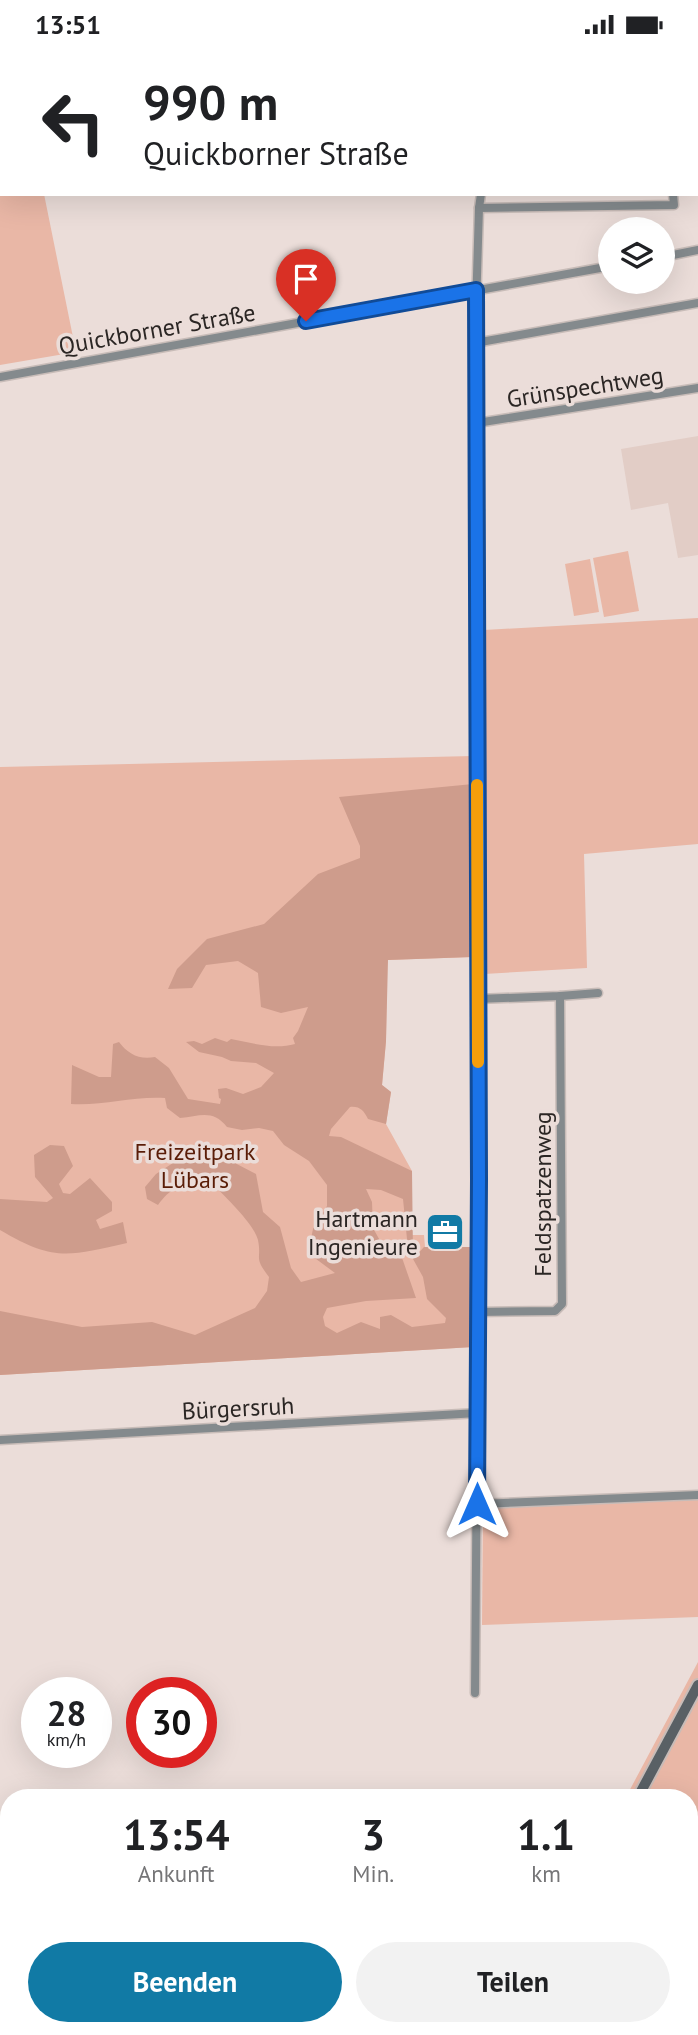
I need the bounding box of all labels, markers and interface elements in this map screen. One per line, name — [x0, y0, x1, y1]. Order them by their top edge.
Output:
text: 13:51 — [35, 8, 101, 41]
text: 990 m — [143, 70, 278, 134]
icon: left — [28, 77, 119, 168]
text: Quickborner Straße — [143, 132, 409, 174]
map controls — [598, 217, 675, 294]
button: layers — [598, 217, 675, 294]
pin — [276, 249, 336, 321]
icon: arrive — [287, 260, 325, 298]
street label: Quickborner Straße — [56, 296, 258, 362]
street label: Grünspechtweg — [504, 359, 666, 415]
street label: Feldspatzenweg — [527, 1111, 558, 1277]
park label: Freizeitpark Lübars — [135, 1136, 256, 1195]
place label: Hartmann Ingenieure — [308, 1203, 418, 1262]
office icon: Hartmann Ingenieure — [424, 1211, 466, 1253]
street label: Bürgersruh — [181, 1390, 295, 1426]
position arrow — [440, 1467, 514, 1541]
speed limit sign: 30 — [126, 1677, 217, 1768]
text: 28 — [47, 1690, 86, 1736]
text: km/h — [47, 1728, 86, 1751]
text: 13:54 — [123, 1807, 229, 1862]
text: 3 — [361, 1807, 385, 1862]
text: 1.1 — [517, 1807, 575, 1862]
text: Ankunft — [138, 1859, 215, 1888]
text: Min. — [352, 1859, 394, 1888]
text: km — [531, 1859, 561, 1888]
button: Beenden — [28, 1942, 342, 2022]
button: Teilen — [356, 1942, 670, 2022]

